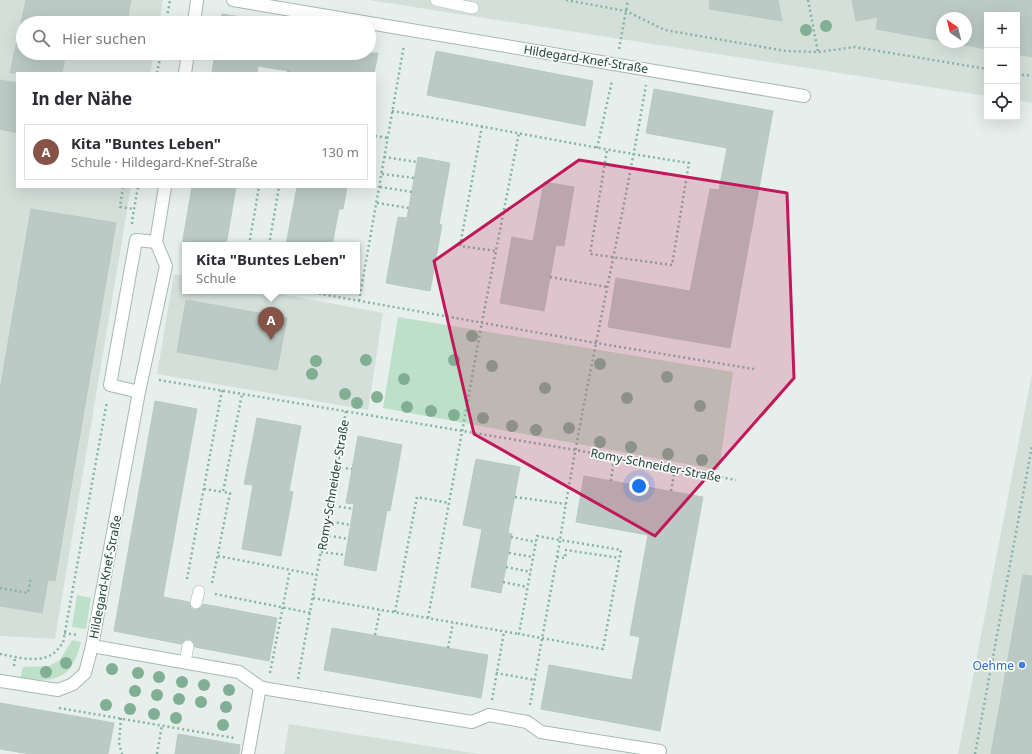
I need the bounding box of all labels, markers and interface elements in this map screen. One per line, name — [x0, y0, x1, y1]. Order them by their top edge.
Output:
north arrow — [936, 12, 972, 48]
map controls — [984, 12, 1020, 120]
button: + — [984, 12, 1020, 48]
search box — [16, 16, 376, 60]
icon: search — [30, 27, 52, 49]
text: Hier suchen — [62, 28, 146, 48]
street label: Hildegard-Knef-Straße — [523, 41, 650, 77]
button: − — [984, 48, 1020, 84]
button: locate — [984, 84, 1020, 120]
text: In der Nähe — [32, 87, 132, 110]
text: Kita "Buntes Leben" — [71, 133, 221, 153]
text: A — [42, 143, 51, 161]
text: 130 m — [321, 143, 359, 161]
text: Schule · Hildegard-Knef-Straße — [71, 153, 257, 171]
popup — [182, 242, 360, 294]
text: Kita "Buntes Leben" — [196, 249, 346, 269]
text: Schule — [196, 269, 236, 287]
pin: A — [258, 307, 284, 340]
street label: Romy-Schneider-Straße — [313, 418, 353, 552]
street label: Romy-Schneider-Straße — [589, 444, 723, 486]
your location — [629, 476, 649, 496]
street label: Hildegard-Knef-Straße — [85, 513, 125, 640]
place label: Oehme — [972, 657, 1014, 674]
marker: Oehme — [1017, 660, 1027, 670]

